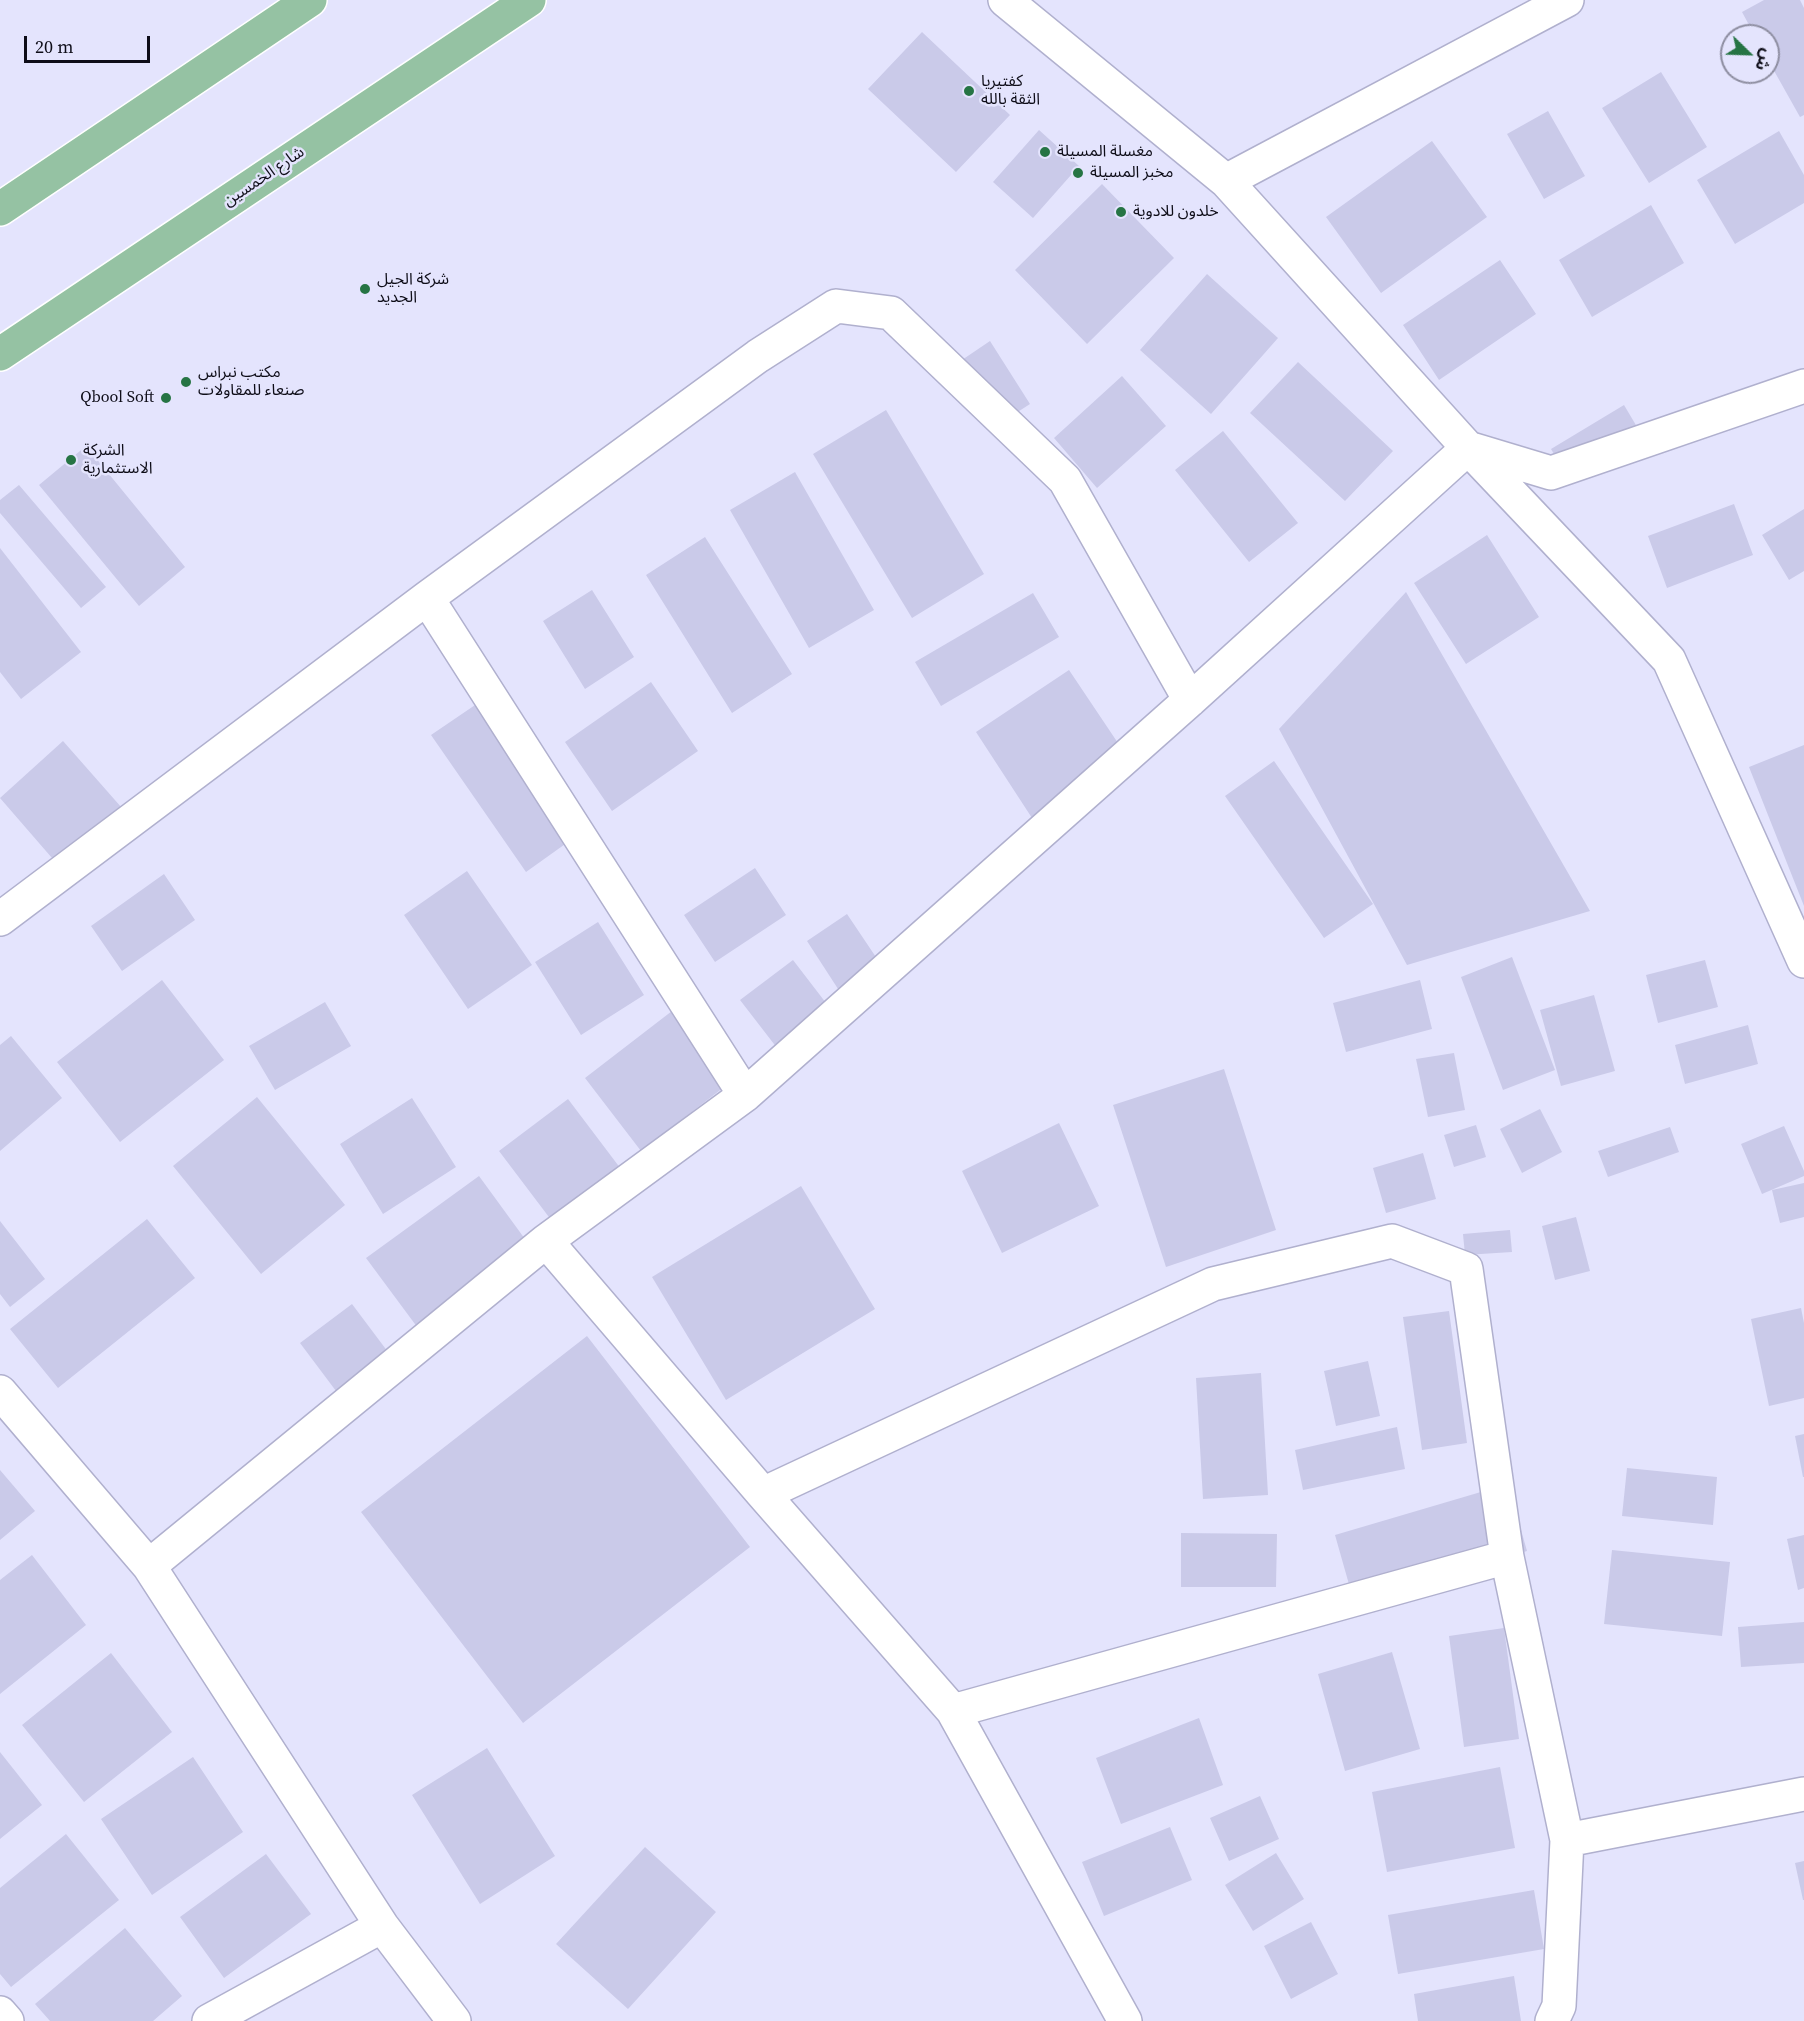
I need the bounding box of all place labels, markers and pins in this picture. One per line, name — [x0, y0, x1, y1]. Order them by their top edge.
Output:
place label: كفتيريا الثقة بالله — [981, 72, 1040, 110]
marker: كفتيريا الثقة بالله — [962, 84, 976, 98]
place label: مغسلة المسيلة — [1057, 142, 1153, 162]
marker: مغسلة المسيلة — [1038, 145, 1052, 159]
place label: مخبز المسيلة — [1090, 163, 1174, 183]
marker: مخبز المسيلة — [1071, 166, 1085, 180]
place label: خلدون للادوية — [1133, 202, 1219, 222]
marker: خلدون للادوية — [1114, 205, 1128, 219]
place label: شركة الجيل الجديد — [377, 270, 449, 308]
marker: شركة الجيل الجديد — [358, 282, 372, 296]
place label: مكتب نبراس صنعاء للمقاولات — [198, 363, 304, 401]
marker: مكتب نبراس صنعاء للمقاولات — [179, 375, 193, 389]
place label: Qbool Soft — [80, 388, 154, 408]
marker: Qbool Soft — [159, 391, 173, 405]
place label: الشركة الاستثمارية — [83, 441, 152, 479]
marker: الشركة الاستثمارية — [64, 453, 78, 467]

